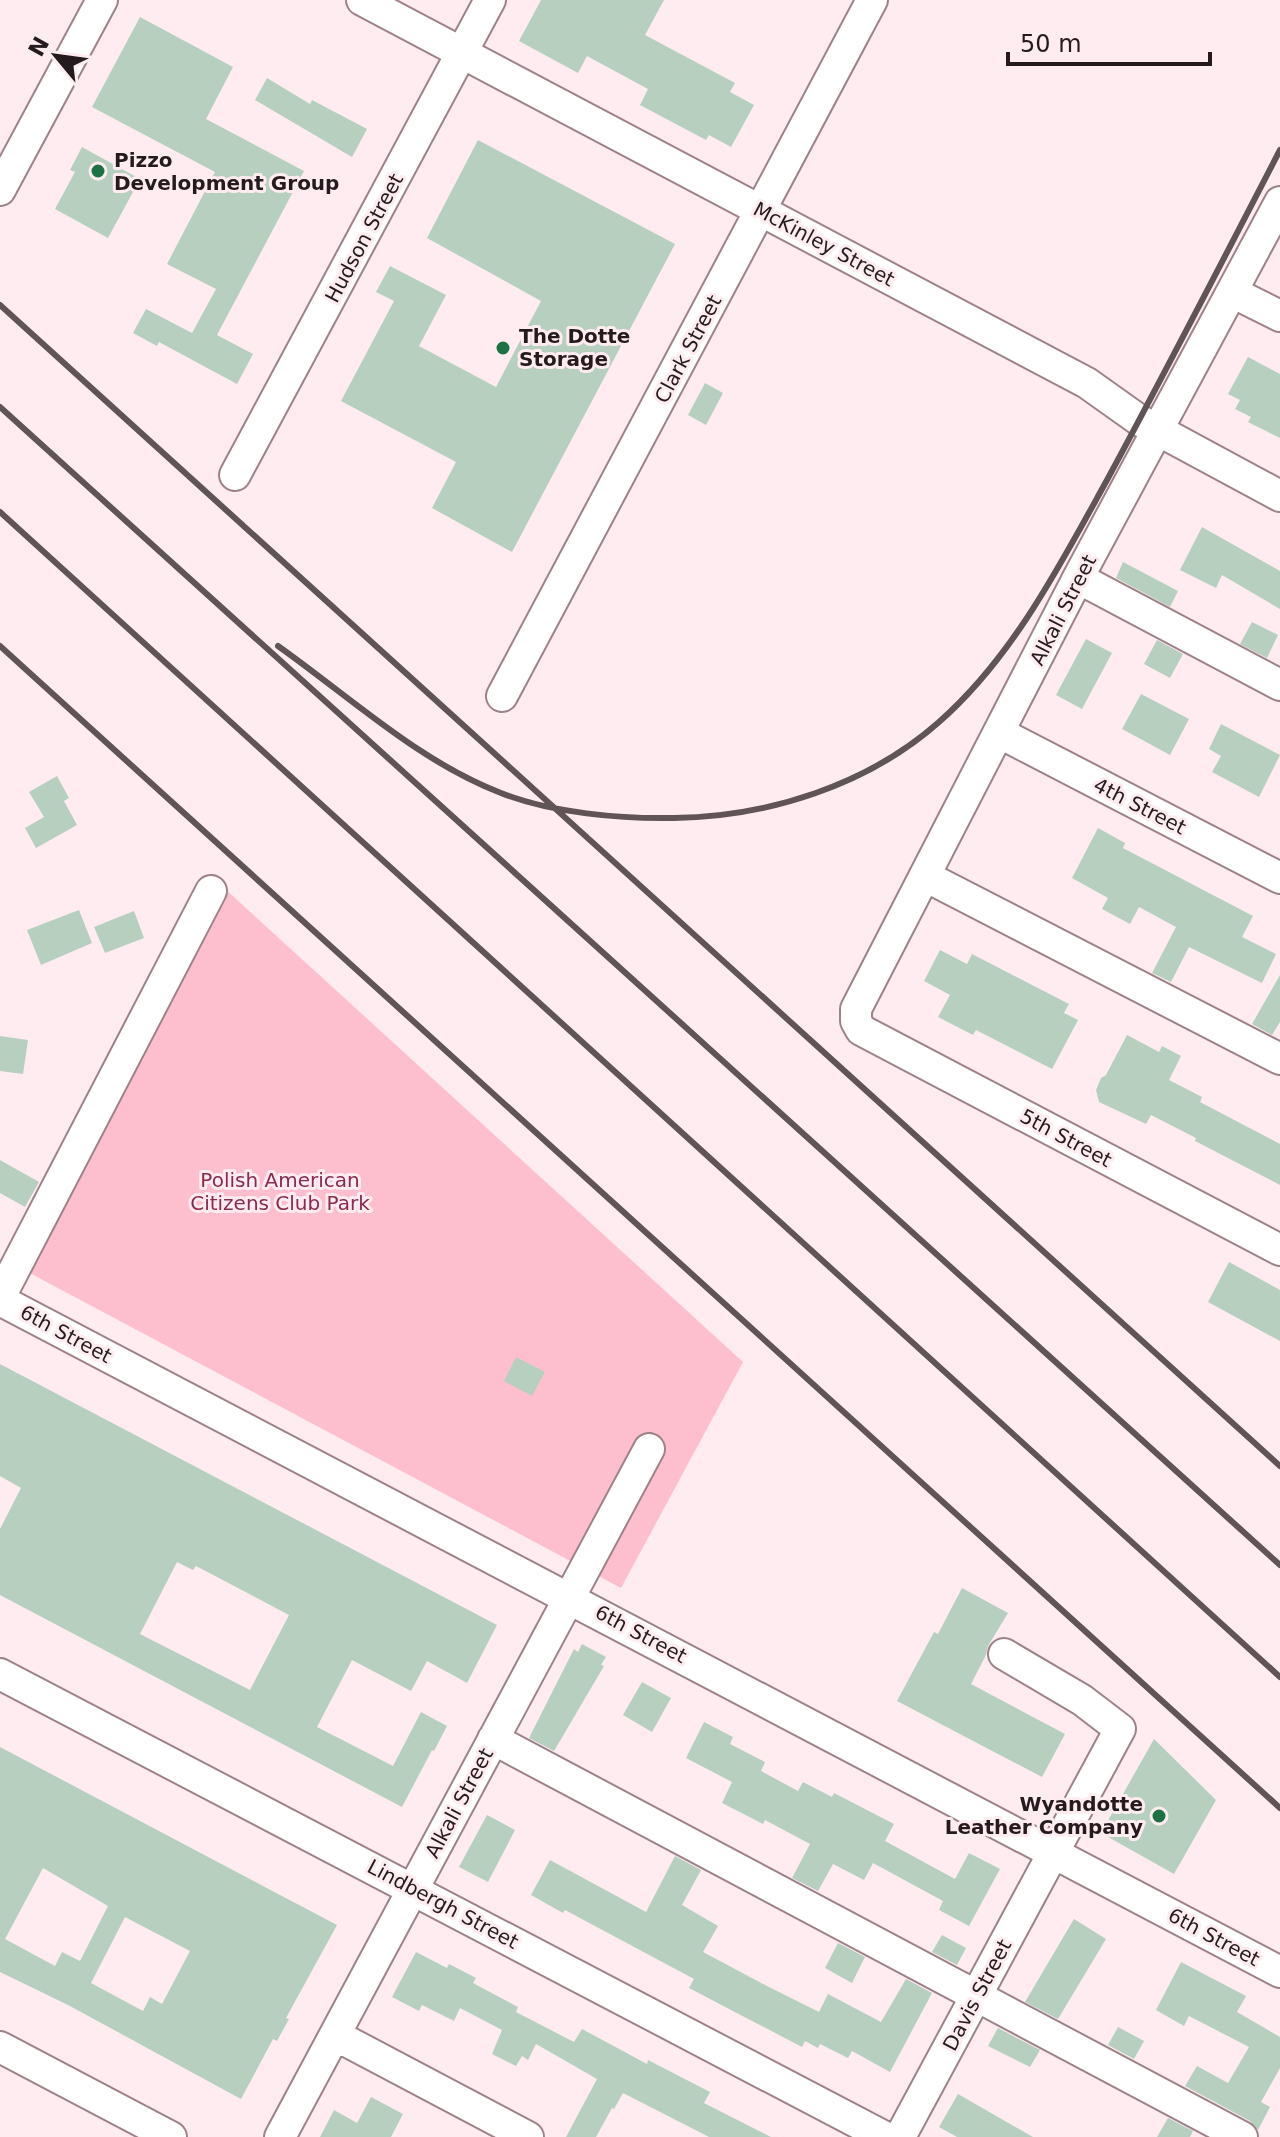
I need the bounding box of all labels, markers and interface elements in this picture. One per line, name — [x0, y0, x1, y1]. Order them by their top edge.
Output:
north arrow — [16, 16, 96, 96]
scale bar — [1008, 16, 1210, 66]
text: 50 m — [1020, 30, 1082, 58]
text: N — [24, 32, 54, 61]
place label: Pizzo Development Group — [114, 148, 339, 195]
marker: Pizzo Development Group — [89, 162, 107, 180]
street label: Hudson Street — [320, 169, 408, 307]
street label: McKinley Street — [749, 197, 899, 291]
street label: Clark Street — [650, 291, 727, 407]
place label: The Dotte Storage — [519, 324, 630, 371]
marker: The Dotte Storage — [494, 339, 512, 357]
street label: Alkali Street — [1025, 551, 1101, 669]
street label: 4th Street — [1090, 773, 1190, 840]
street label: 5th Street — [1016, 1104, 1116, 1172]
park label: Polish American Citizens Club Park — [190, 1168, 370, 1215]
street label: 6th Street — [16, 1300, 116, 1368]
street label: 6th Street — [591, 1600, 691, 1668]
street label: Alkali Street — [420, 1744, 498, 1862]
place label: Wyandotte Leather Company — [945, 1792, 1143, 1839]
marker: Wyandotte Leather Company — [1150, 1807, 1168, 1825]
street label: Lindbergh Street — [363, 1854, 523, 1954]
street label: 6th Street — [1164, 1903, 1264, 1971]
street label: Davis Street — [938, 1935, 1016, 2055]

